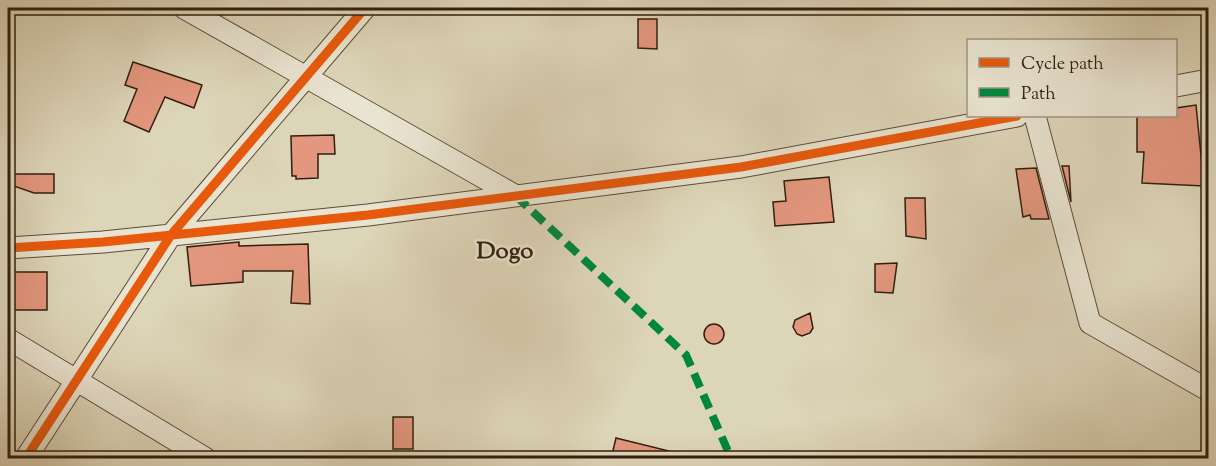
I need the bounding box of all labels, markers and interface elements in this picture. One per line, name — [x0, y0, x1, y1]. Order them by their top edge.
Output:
legend — [967, 39, 1177, 117]
text: Cycle path — [1021, 52, 1104, 78]
text: Path — [1021, 82, 1056, 108]
district label: Dogo — [477, 235, 533, 269]

